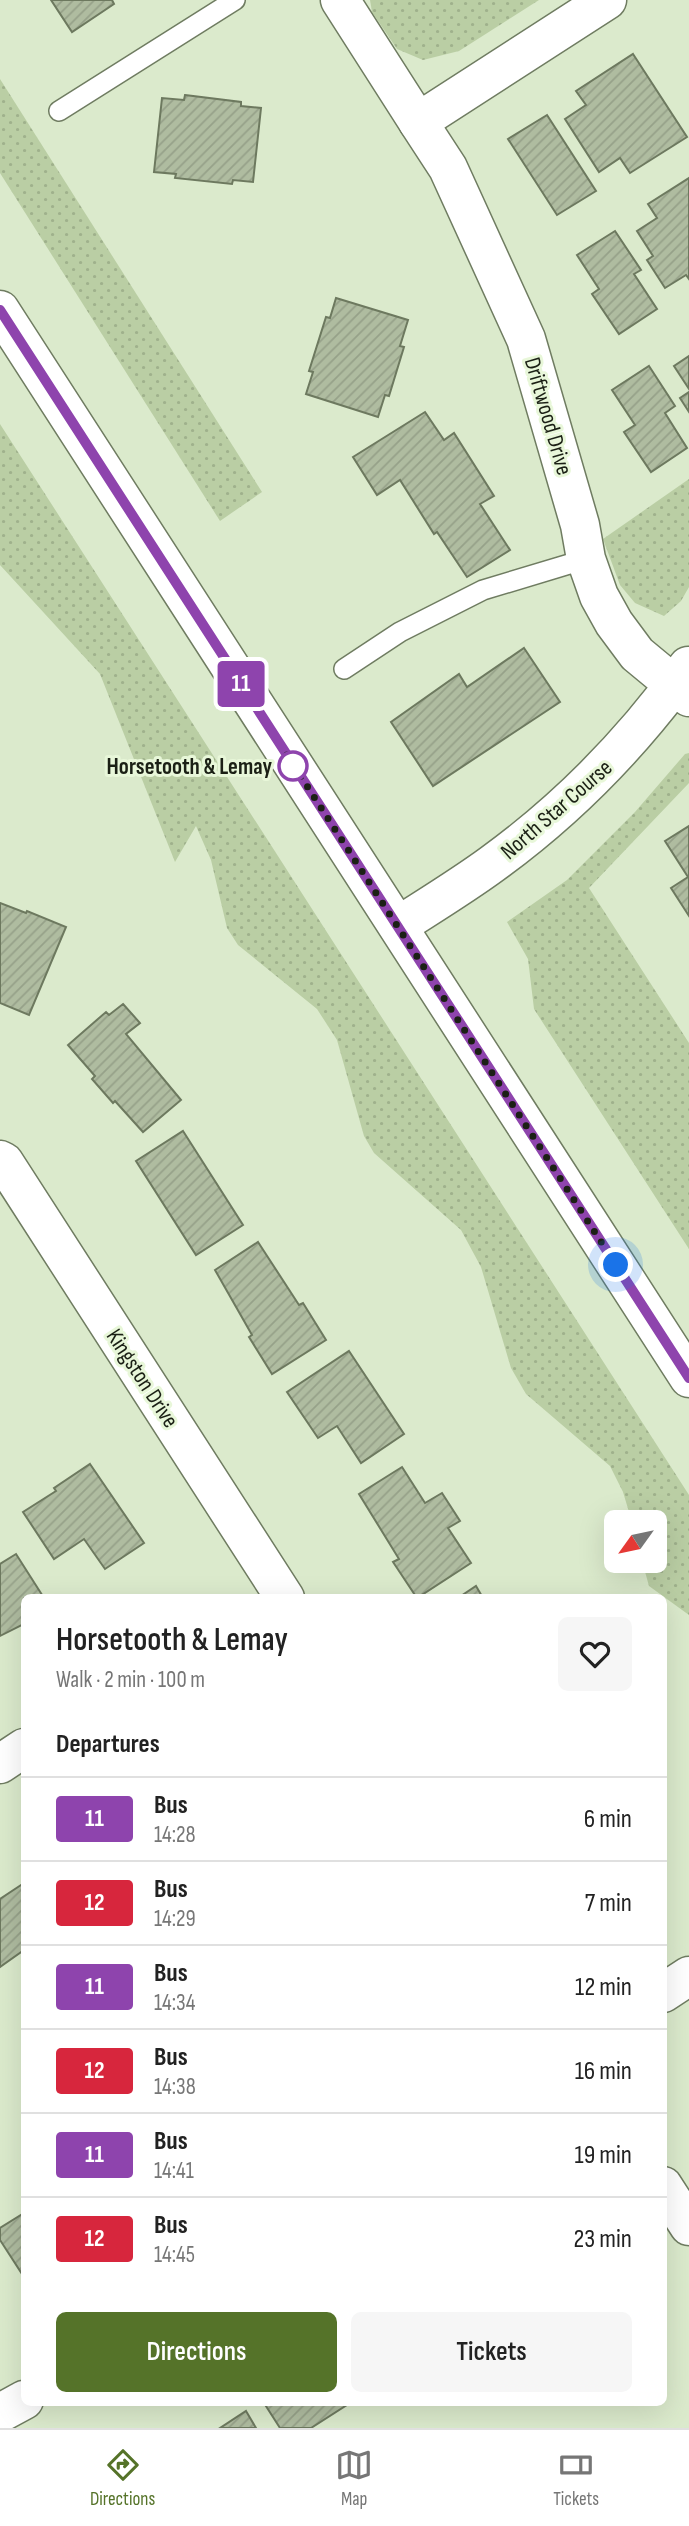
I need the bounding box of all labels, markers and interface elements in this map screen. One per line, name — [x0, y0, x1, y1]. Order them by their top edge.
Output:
street label: Driftwood Drive — [518, 354, 578, 478]
line badge: 11 — [210, 661, 272, 707]
text: 11 — [232, 669, 250, 698]
marker: Horsetooth & Lemay — [278, 751, 308, 781]
place label: Horsetooth & Lemay — [107, 753, 272, 781]
street label: North Star Course — [495, 754, 618, 866]
your location — [598, 1247, 633, 1282]
street label: Kingston Drive — [100, 1324, 184, 1433]
north arrow — [604, 1510, 667, 1573]
map controls — [604, 1510, 667, 1573]
button: heart — [558, 1617, 632, 1691]
text: Horsetooth & Lemay — [56, 1620, 288, 1660]
text: Walk · 2 min · 100 m — [56, 1666, 205, 1694]
text: Departures — [56, 1729, 160, 1760]
text: Bus — [154, 1790, 188, 1821]
text: 11 — [85, 1804, 104, 1833]
text: 6 min — [584, 1804, 632, 1835]
text: 14:28 — [154, 1821, 196, 1849]
text: Bus — [154, 1874, 188, 1905]
text: 12 — [84, 1888, 105, 1917]
text: 7 min — [585, 1888, 632, 1919]
text: 14:29 — [154, 1905, 196, 1933]
text: Bus — [154, 1958, 188, 1989]
text: 11 — [85, 1972, 104, 2001]
text: 12 min — [575, 1972, 632, 2003]
text: 14:34 — [154, 1989, 195, 2017]
text: Bus — [154, 2042, 188, 2073]
text: 12 — [84, 2056, 105, 2085]
text: 16 min — [575, 2056, 632, 2087]
text: 14:38 — [154, 2073, 196, 2101]
text: Bus — [154, 2126, 188, 2157]
text: 11 — [85, 2140, 104, 2169]
text: 19 min — [575, 2140, 632, 2171]
text: 14:41 — [154, 2157, 194, 2185]
text: Bus — [154, 2210, 188, 2241]
text: 12 — [84, 2224, 105, 2253]
text: 23 min — [574, 2224, 632, 2255]
text: 14:45 — [154, 2241, 195, 2269]
button: Directions — [56, 2312, 337, 2392]
button: Tickets — [351, 2312, 632, 2392]
tab: Directions — [90, 2446, 155, 2511]
tab: Map — [335, 2446, 373, 2511]
tab: Tickets — [553, 2446, 599, 2511]

